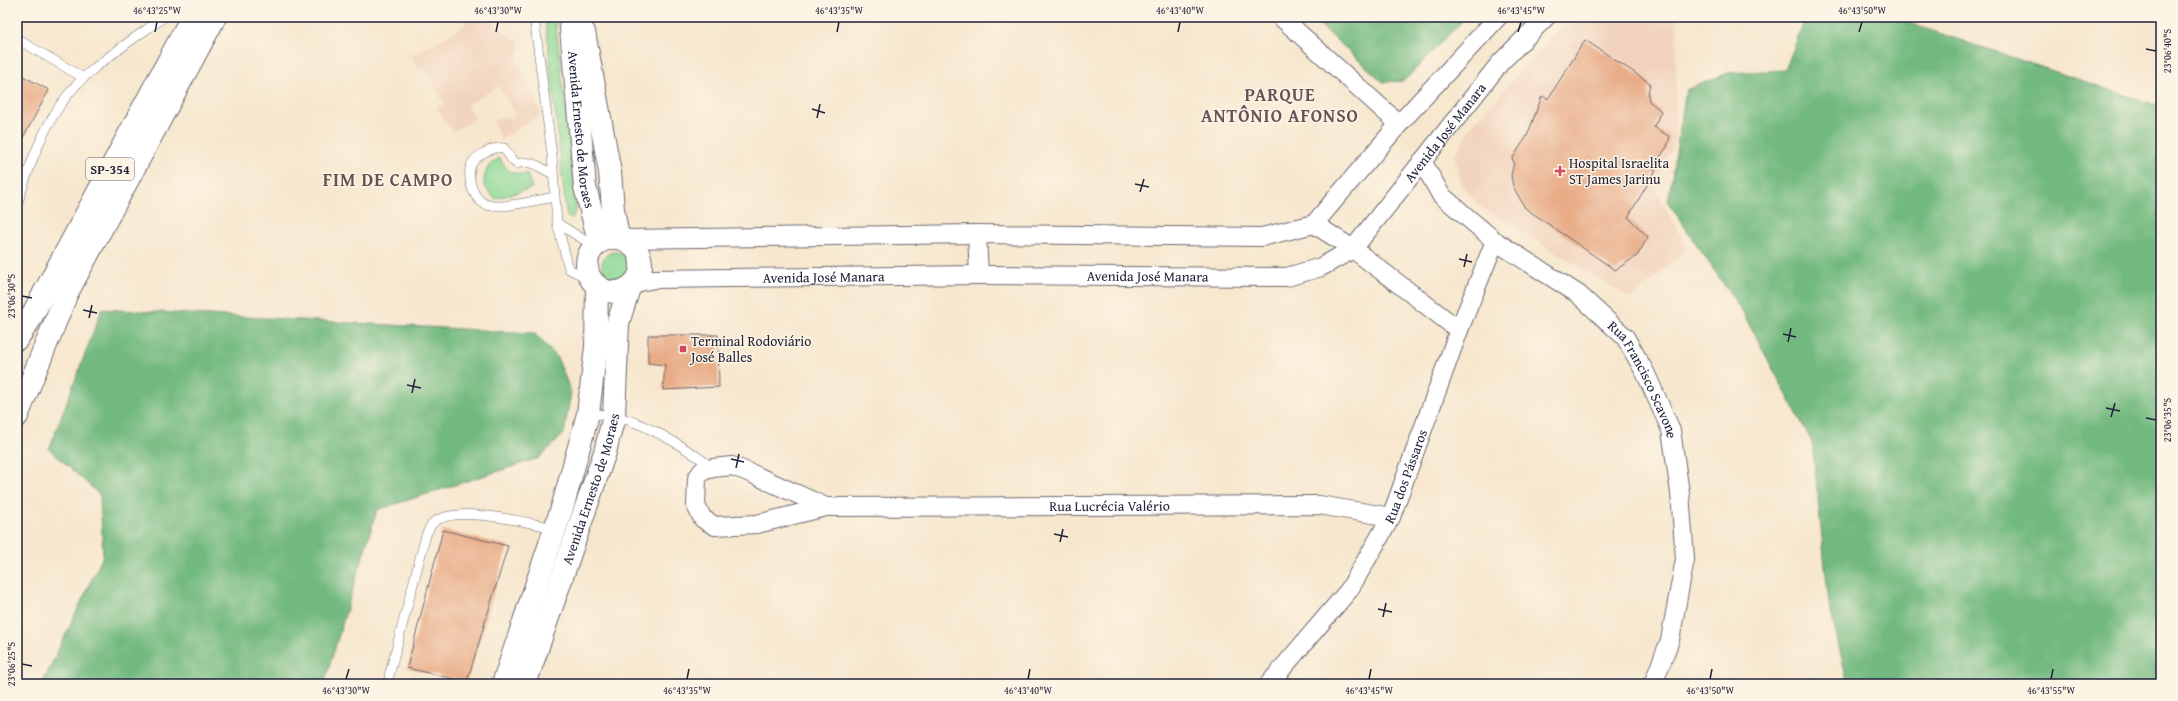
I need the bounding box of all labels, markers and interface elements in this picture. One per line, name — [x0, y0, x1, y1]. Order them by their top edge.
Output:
text: 46°43'25"W — [133, 3, 181, 18]
text: 46°43'30"W — [474, 3, 522, 18]
text: 46°43'35"W — [815, 3, 863, 18]
text: 46°43'40"W — [1156, 3, 1204, 18]
text: 46°43'45"W — [1497, 3, 1545, 18]
text: 46°43'50"W — [1838, 3, 1886, 18]
text: 23°06'40"S — [2160, 29, 2175, 73]
street label: Avenida Ernesto de Moraes — [563, 50, 600, 210]
street label: Avenida José Manara — [1399, 78, 1491, 186]
district label: PARQUE ANTÔNIO AFONSO — [1201, 81, 1359, 129]
place label: Hospital Israelita ST James Jarinu — [1569, 153, 1670, 189]
road number: SP-354 — [86, 158, 134, 180]
marker: Hospital Israelita ST James Jarinu — [1554, 165, 1566, 177]
district label: FIM DE CAMPO — [323, 166, 453, 193]
street label: Avenida José Manara — [763, 266, 885, 288]
street label: Avenida José Manara — [1087, 266, 1209, 286]
text: 23°06'30"S — [4, 274, 19, 318]
street label: Rua Francisco Scavone — [1603, 316, 1682, 440]
place label: Terminal Rodoviário José Balles — [689, 331, 811, 367]
marker: Terminal Rodoviário José Balles — [678, 344, 688, 354]
text: 23°06'35"S — [2160, 398, 2175, 442]
street label: Avenida Ernesto de Moraes — [557, 411, 624, 567]
street label: Rua dos Pássaros — [1379, 426, 1432, 527]
street label: Rua Lucrécia Valério — [1049, 496, 1170, 516]
text: 23°06'25"S — [4, 642, 19, 686]
text: 46°43'30"W — [322, 683, 370, 698]
text: 46°43'35"W — [663, 683, 711, 698]
text: 46°43'40"W — [1004, 683, 1052, 698]
text: 46°43'45"W — [1345, 683, 1393, 698]
text: 46°43'50"W — [1686, 683, 1734, 698]
text: 46°43'55"W — [2027, 683, 2075, 698]

